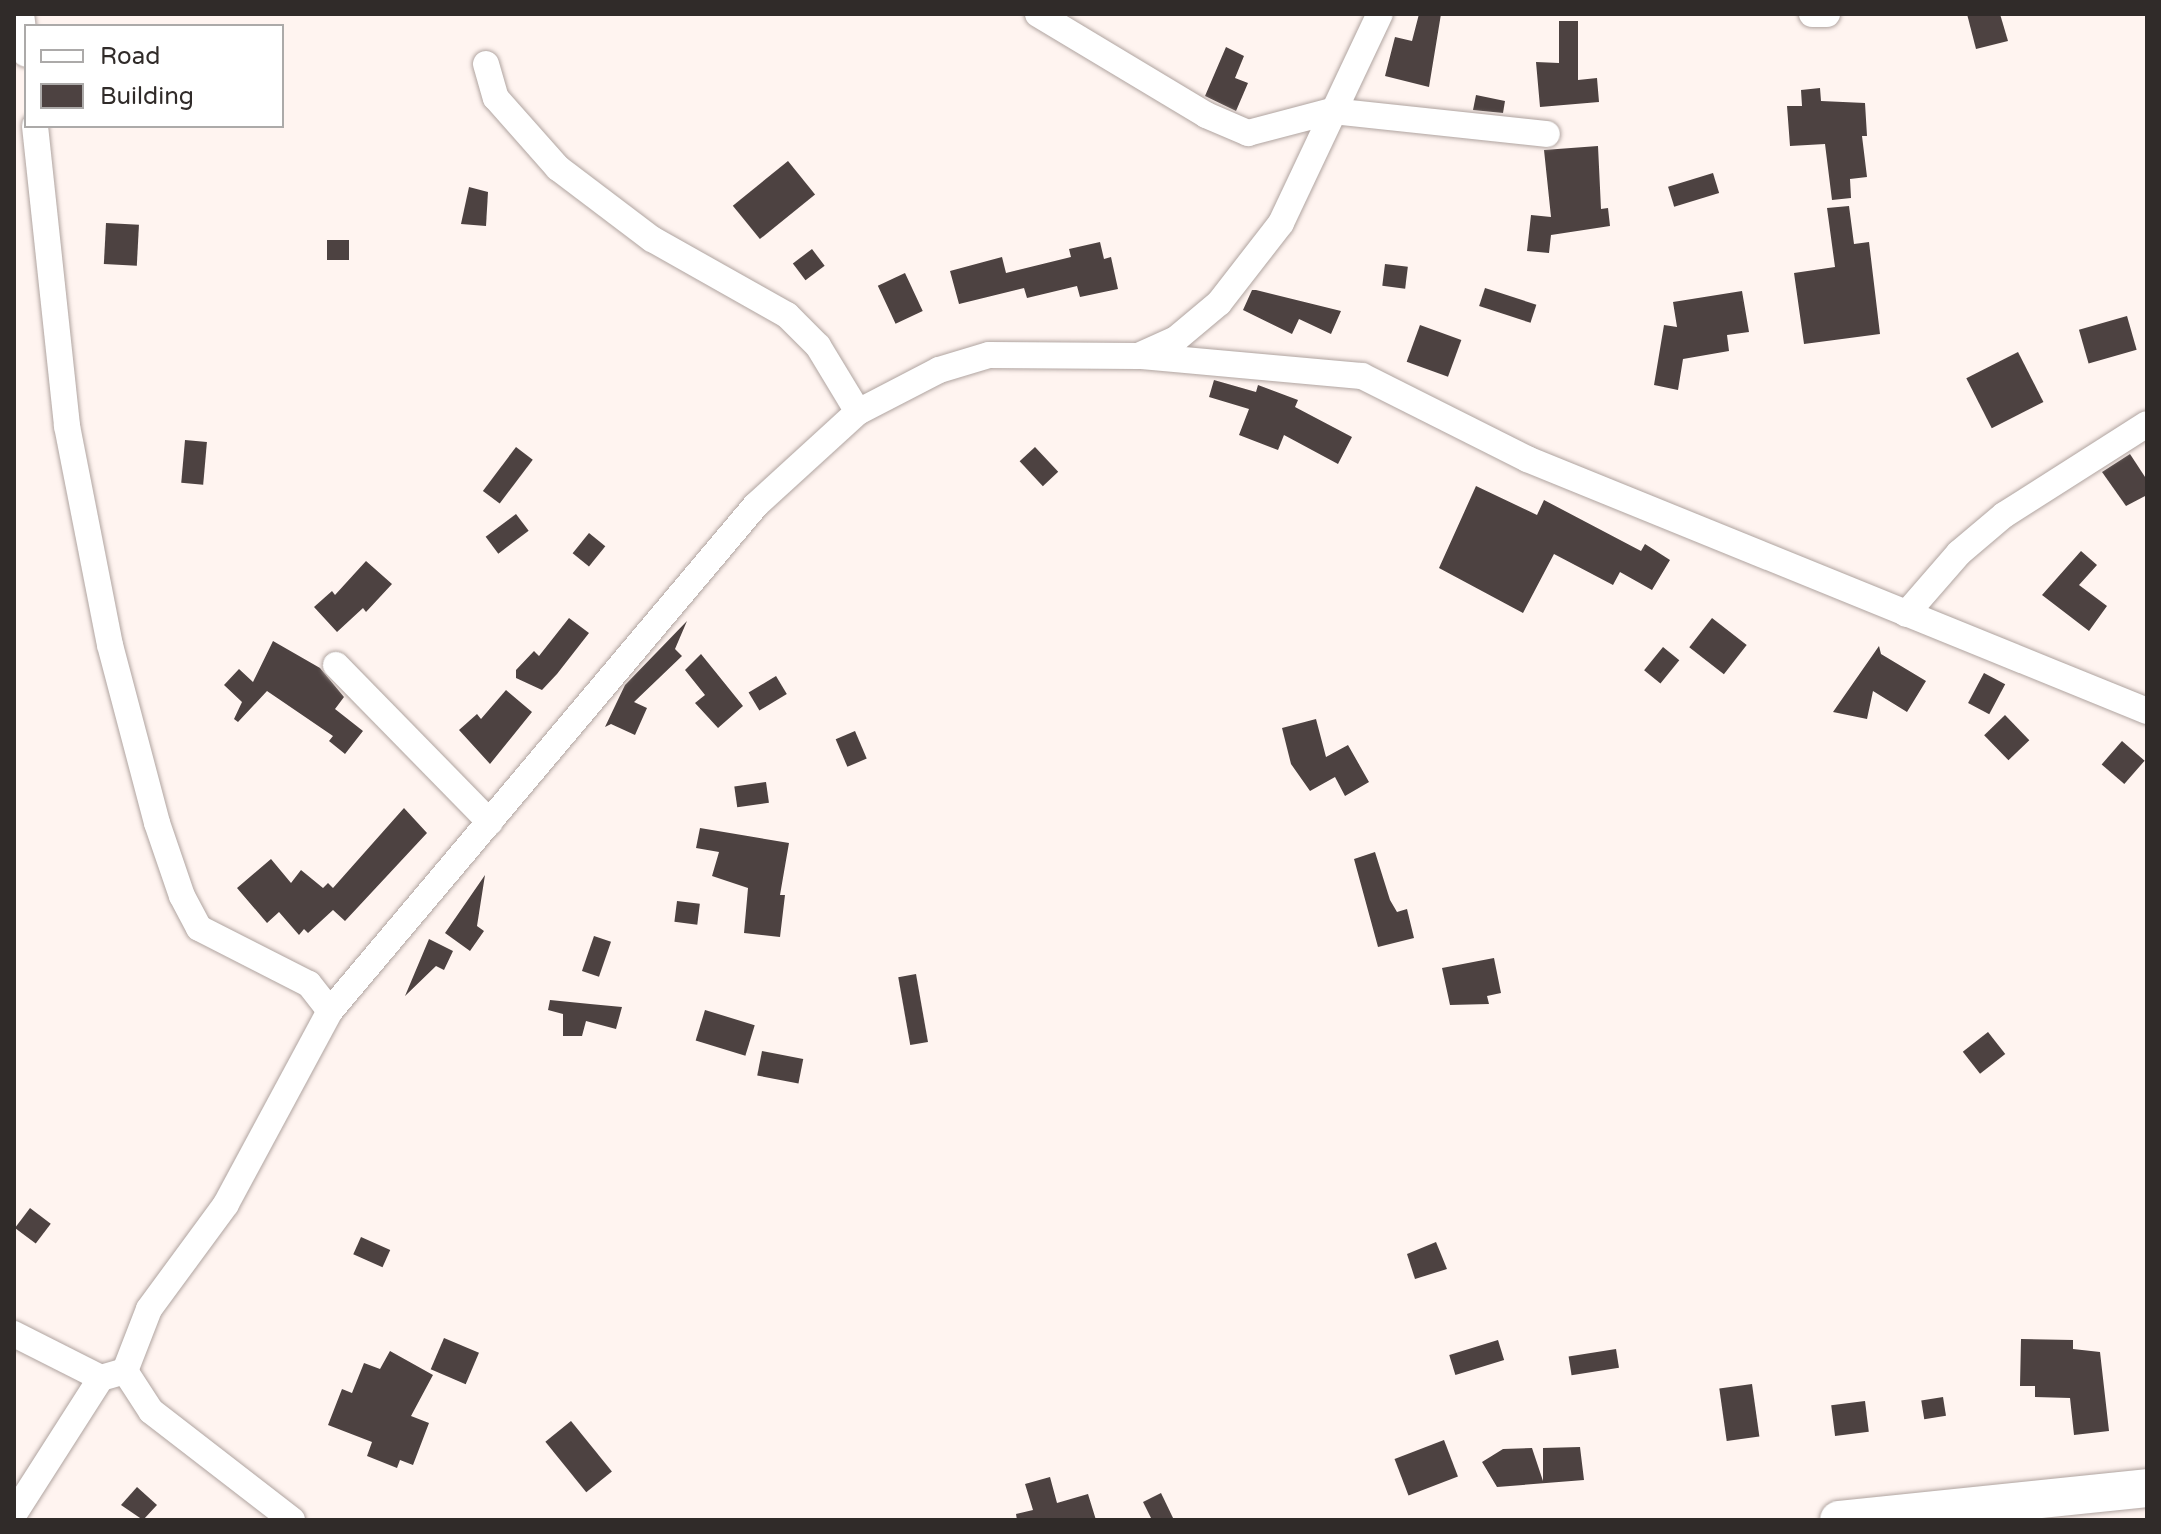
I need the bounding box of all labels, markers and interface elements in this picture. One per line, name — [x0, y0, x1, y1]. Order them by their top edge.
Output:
legend — [24, 24, 284, 128]
text: Road — [100, 42, 160, 71]
text: Building — [100, 82, 194, 111]

